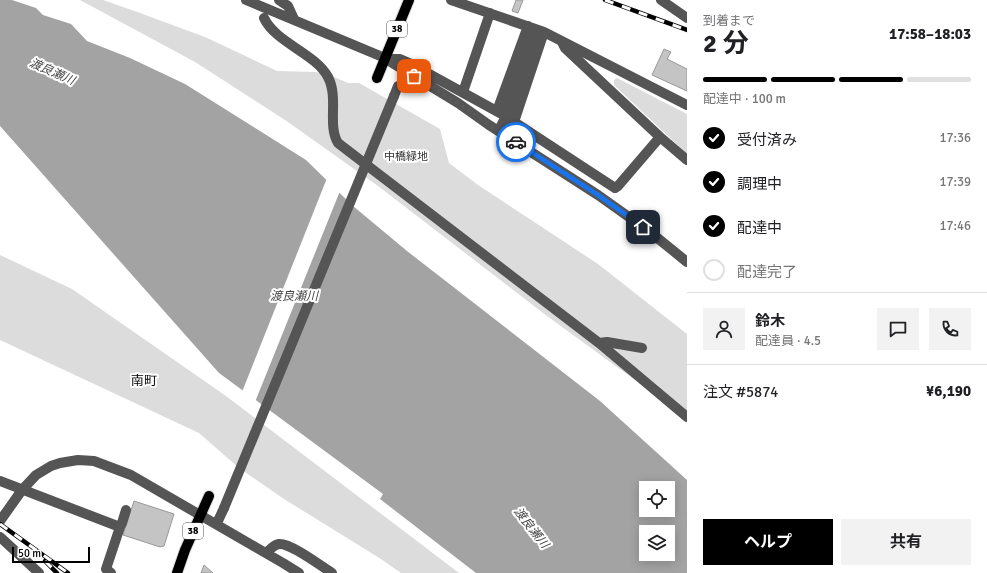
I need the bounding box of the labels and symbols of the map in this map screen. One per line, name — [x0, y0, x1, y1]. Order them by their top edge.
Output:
road number: 38 — [387, 21, 407, 37]
water label: 渡良瀬川 — [27, 55, 79, 89]
pin — [397, 59, 431, 93]
courier — [496, 122, 536, 162]
park label: 中橋緑地 — [384, 150, 428, 163]
pin — [626, 210, 660, 244]
water label: 渡良瀬川 — [270, 289, 320, 304]
district label: 南町 — [131, 373, 157, 389]
water label: 渡良瀬川 — [510, 504, 553, 553]
road number: 38 — [183, 523, 203, 539]
scale bar — [12, 545, 90, 564]

